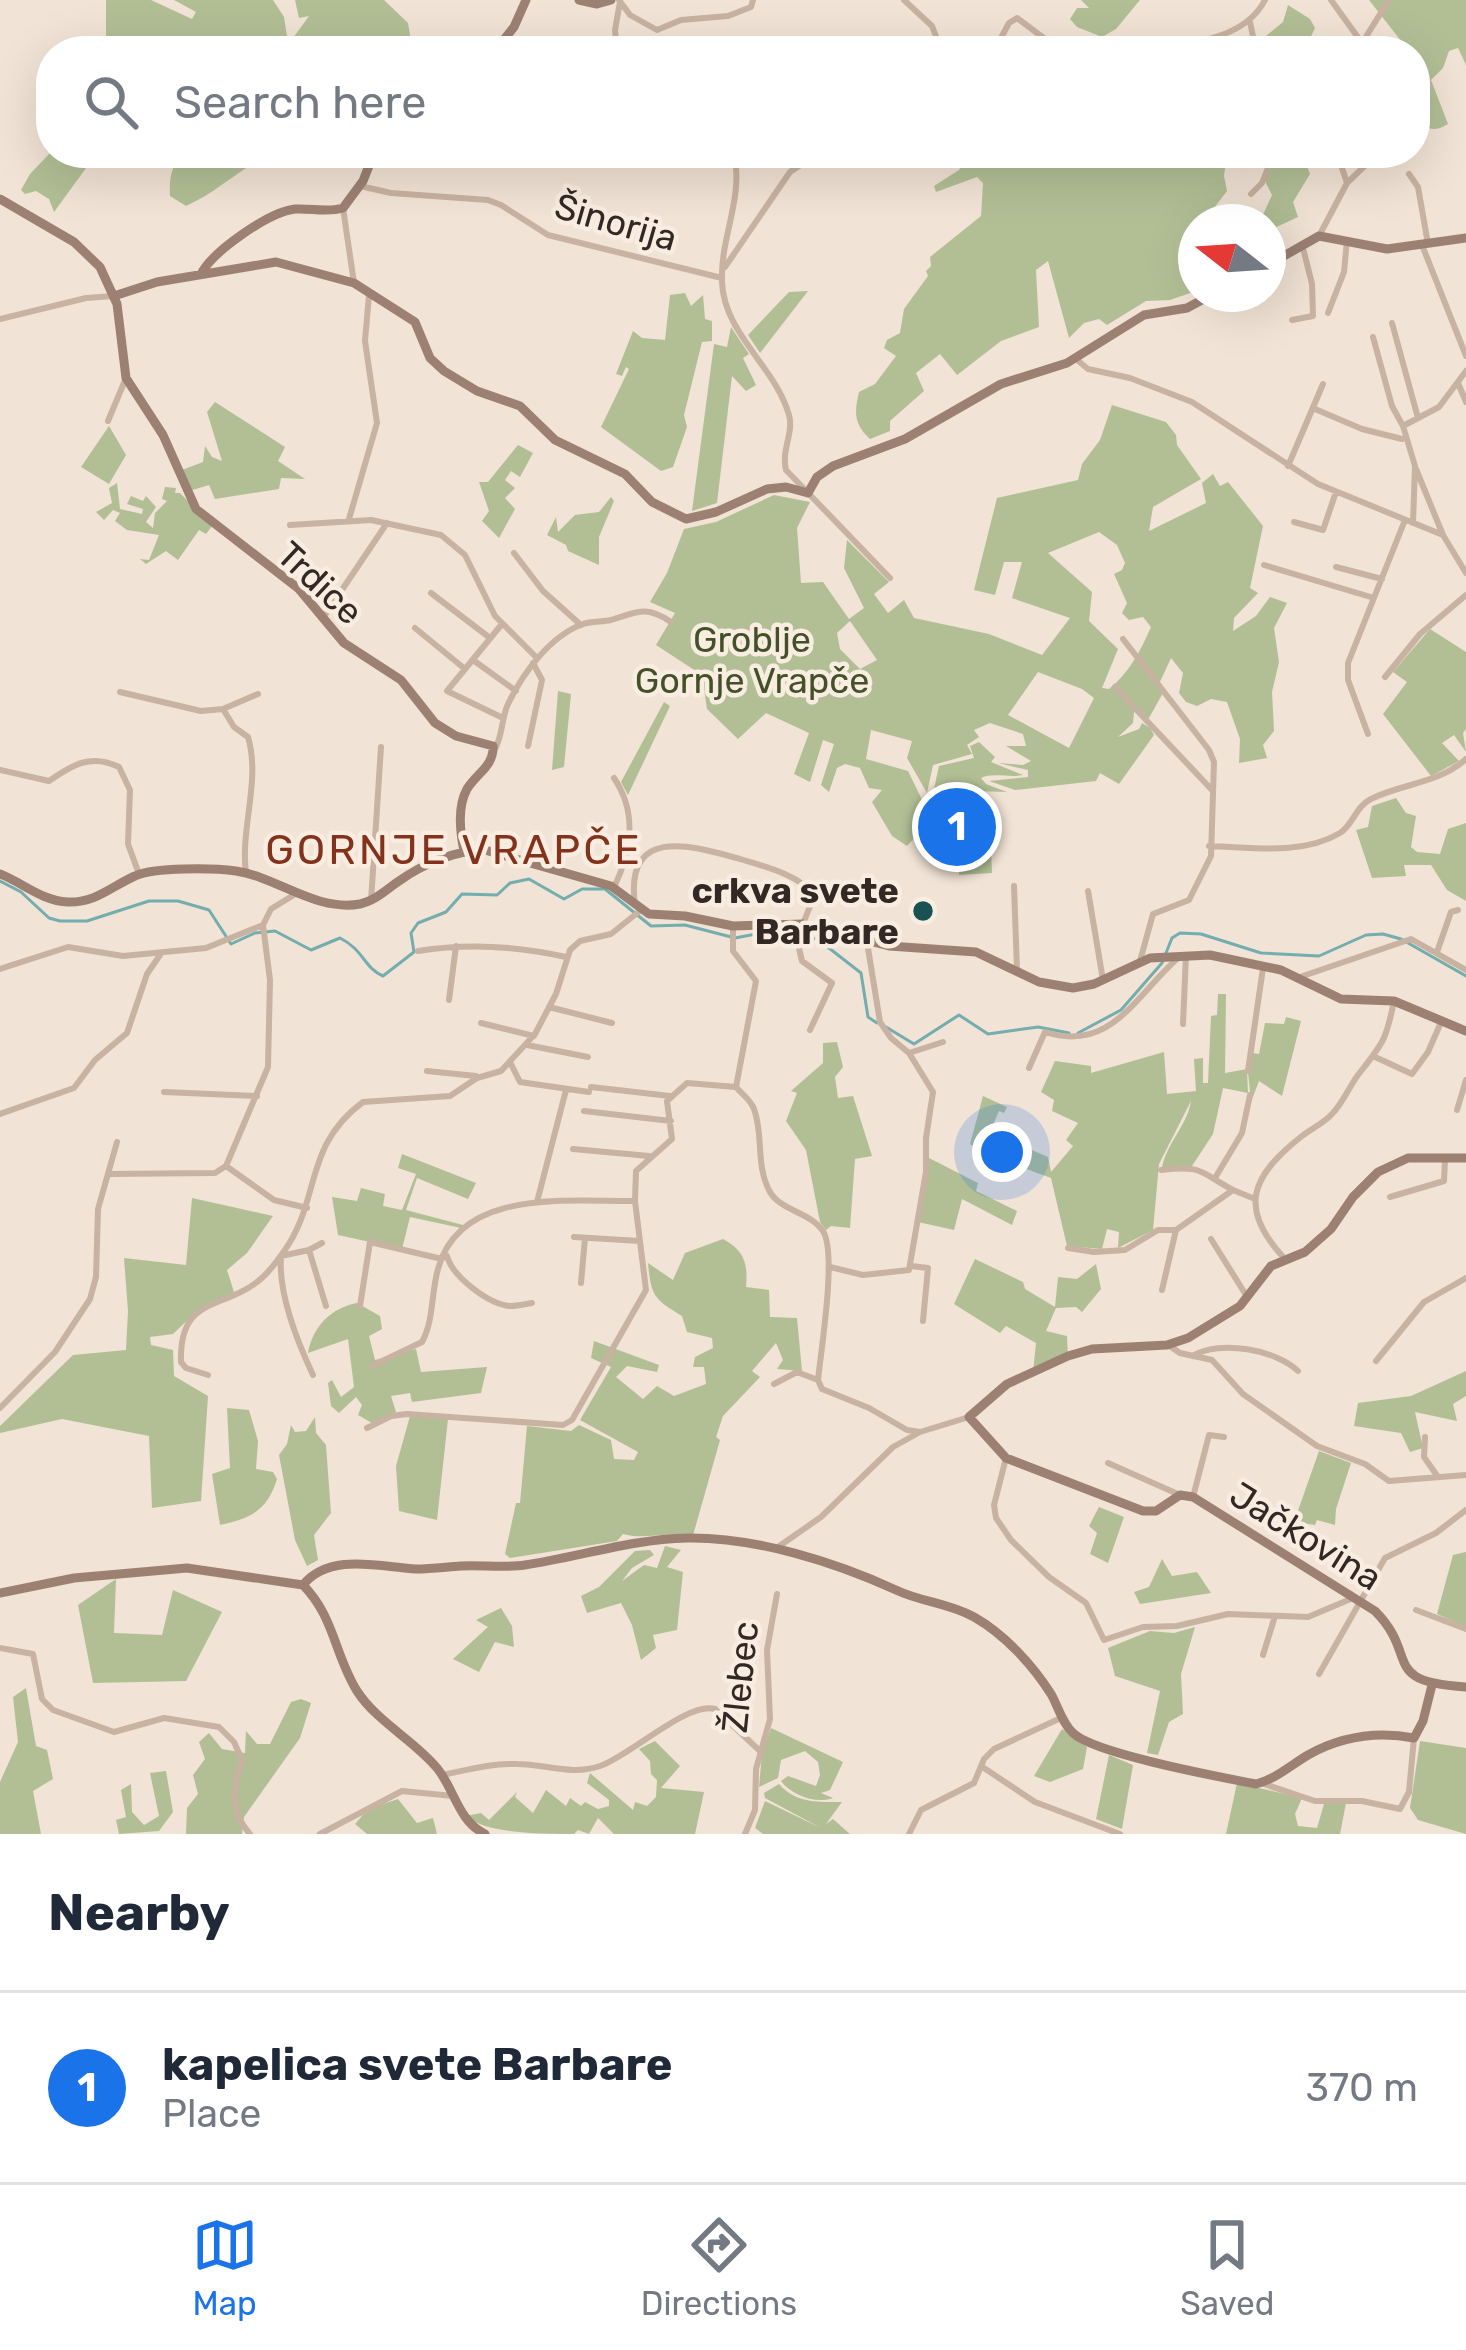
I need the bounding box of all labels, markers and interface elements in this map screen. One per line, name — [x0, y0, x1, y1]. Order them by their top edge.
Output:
search box — [36, 36, 1430, 168]
icon: search — [78, 69, 144, 135]
text: Search here — [174, 76, 426, 129]
street label: Šinorija — [550, 184, 682, 260]
north arrow — [1178, 204, 1286, 312]
street label: Trdice — [268, 533, 372, 633]
park label: Groblje Gornje Vrapče — [635, 618, 869, 702]
pin: 1 — [918, 782, 996, 872]
district label: GORNJE VRAPČE — [265, 825, 643, 875]
place label: crkva svete Barbare — [691, 869, 899, 953]
marker: crkva svete Barbare — [910, 898, 936, 924]
your location — [972, 1122, 1032, 1182]
street label: Jačkovina — [1222, 1473, 1390, 1599]
street label: Žlebec — [713, 1619, 767, 1735]
text: Nearby — [48, 1882, 230, 1943]
text: kapelica svete Barbare — [162, 2038, 672, 2091]
text: 1 — [77, 2065, 97, 2111]
text: 370 m — [1306, 2065, 1418, 2111]
text: Place — [162, 2091, 261, 2137]
tab: Map — [192, 2212, 258, 2323]
tab: Directions — [641, 2212, 797, 2323]
tab: Saved — [1180, 2212, 1274, 2323]

